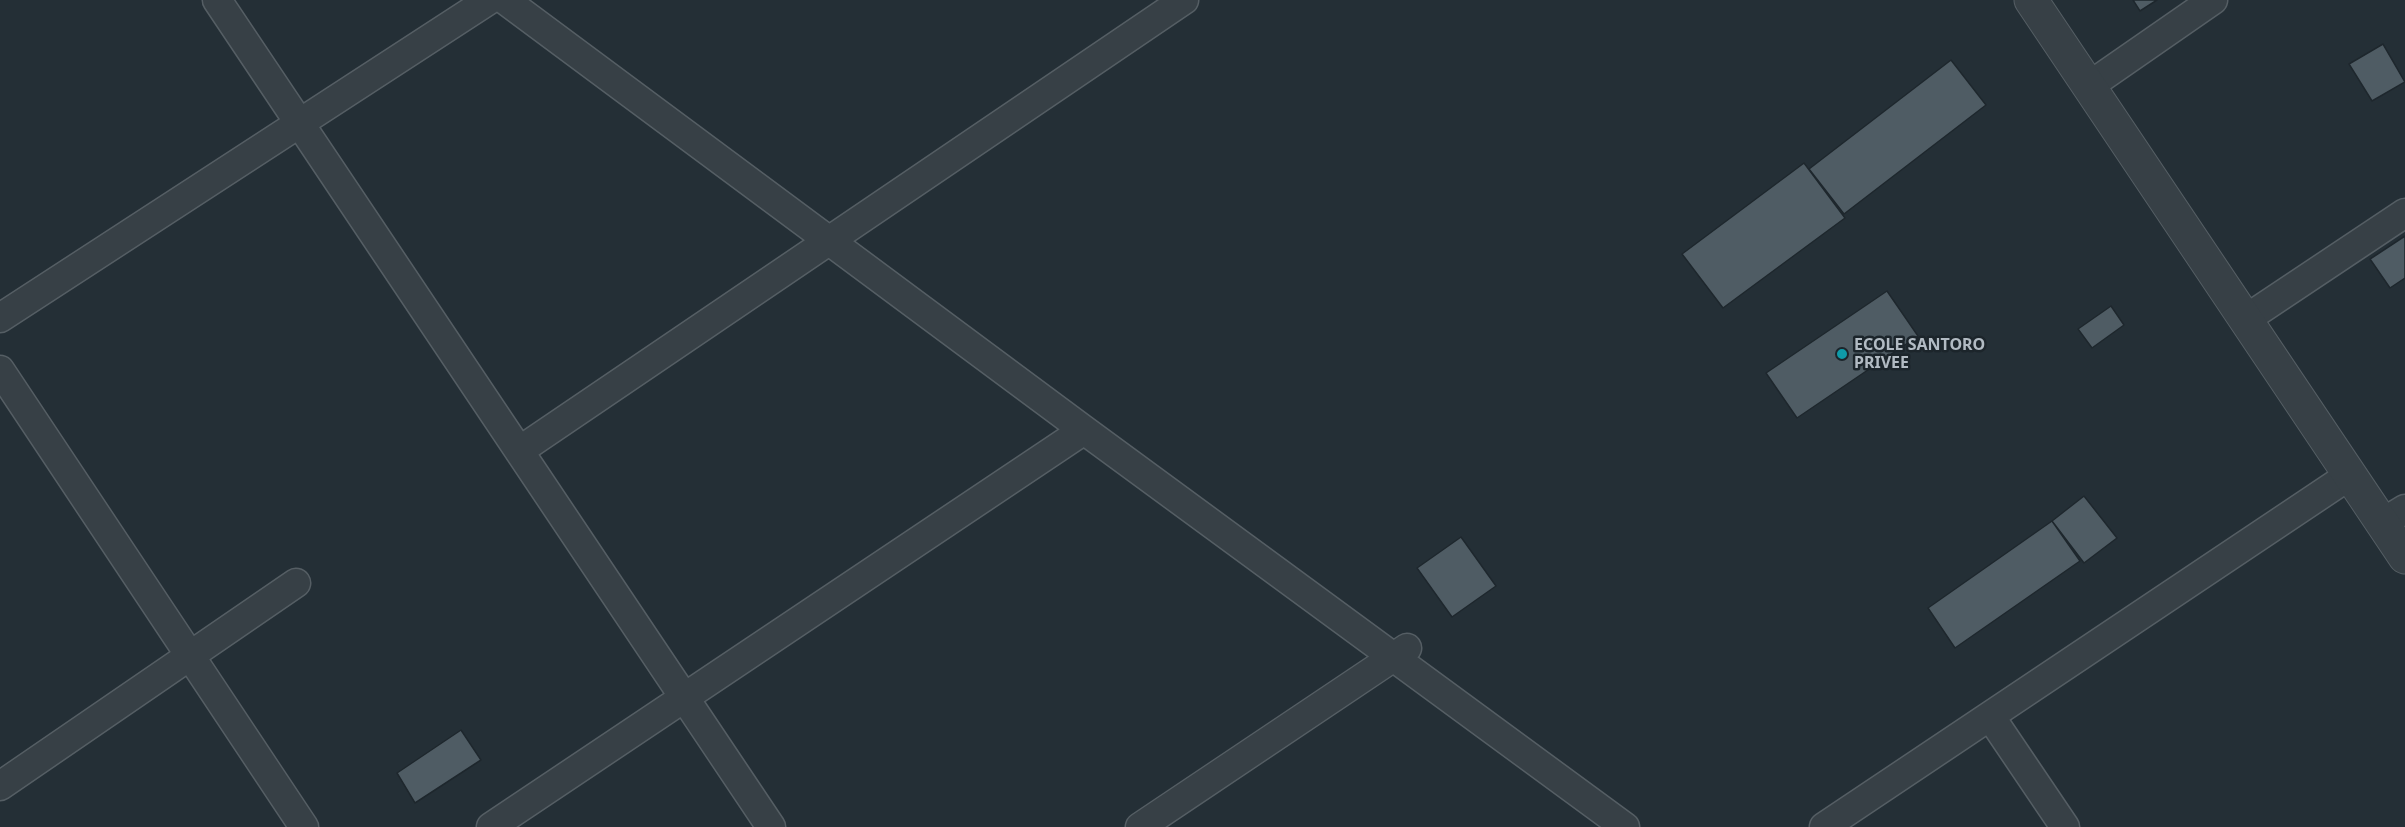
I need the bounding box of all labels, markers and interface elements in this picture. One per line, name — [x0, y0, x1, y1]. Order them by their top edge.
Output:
place label: ECOLE SANTORO PRIVEE — [1854, 335, 1985, 373]
marker: ECOLE SANTORO PRIVEE — [1835, 347, 1849, 361]

